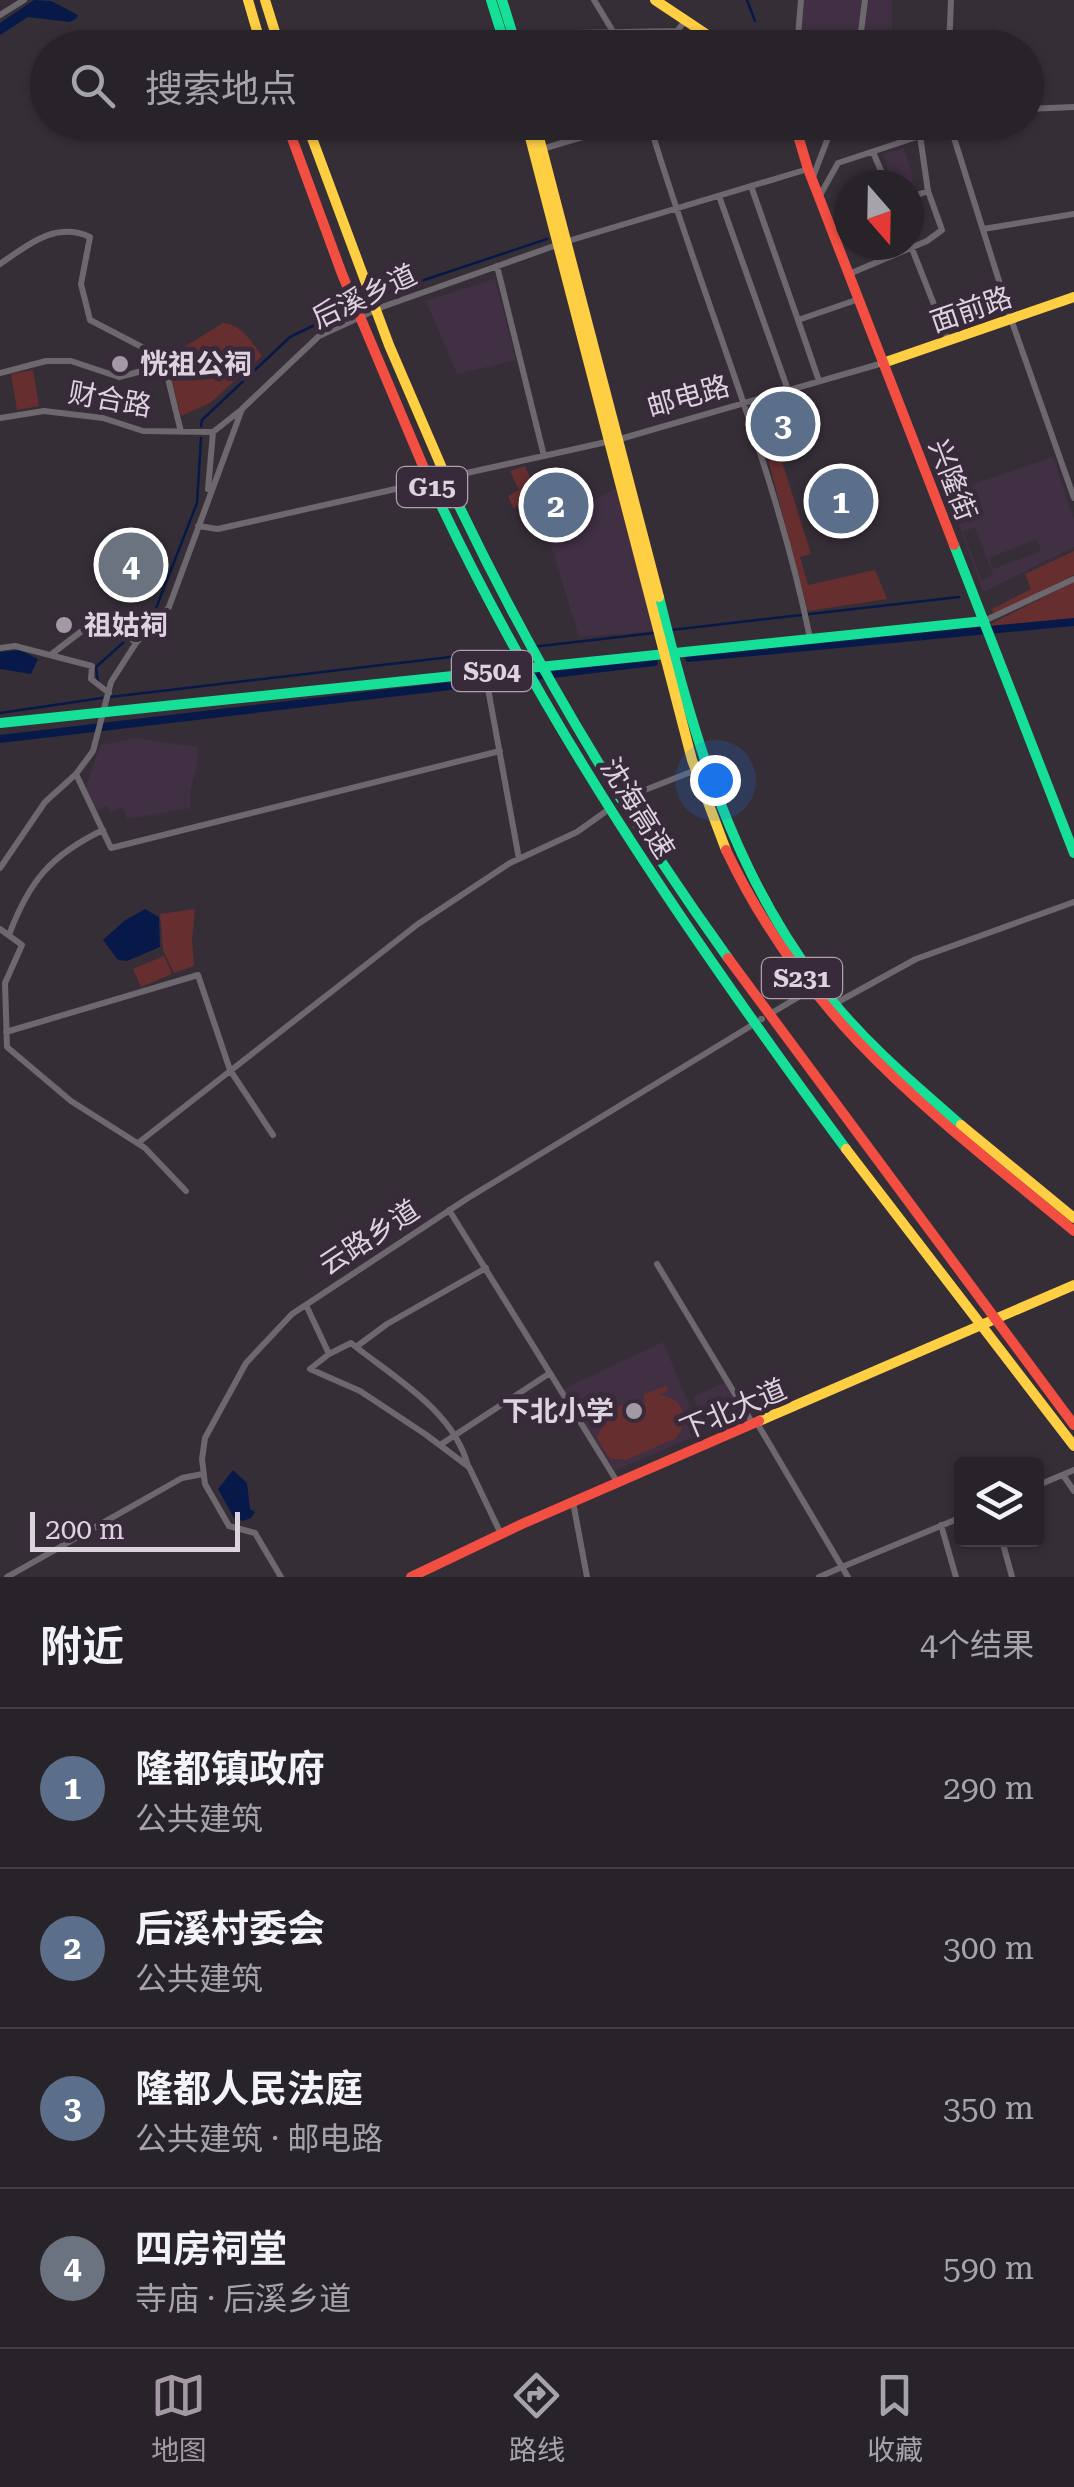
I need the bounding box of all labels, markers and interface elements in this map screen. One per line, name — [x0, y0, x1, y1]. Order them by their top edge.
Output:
search box — [30, 30, 1044, 140]
icon: search — [65, 58, 120, 113]
text: 搜索地点 — [145, 67, 297, 111]
north arrow — [834, 170, 924, 260]
street label: 后溪乡道 — [306, 258, 422, 335]
street label: 面前路 — [926, 280, 1016, 339]
place label: 恍祖公祠 — [140, 348, 252, 381]
marker: 恍祖公祠 — [109, 353, 131, 375]
street label: 邮电路 — [643, 369, 733, 424]
street label: 财合路 — [66, 376, 154, 423]
pin: 3 — [750, 386, 816, 462]
street label: 兴隆街 — [922, 435, 983, 525]
pin: 1 — [808, 464, 874, 538]
road number: G15 — [397, 467, 467, 507]
pin: 2 — [524, 468, 588, 542]
pin: 4 — [98, 528, 164, 602]
place label: 祖姑祠 — [84, 609, 168, 642]
marker: 祖姑祠 — [53, 614, 75, 636]
road number: S504 — [452, 651, 532, 691]
street label: 沈海高速 — [594, 752, 681, 865]
your location — [690, 755, 741, 806]
road number: S231 — [762, 958, 842, 998]
street label: 云路乡道 — [313, 1193, 425, 1282]
street label: 下北大道 — [675, 1372, 791, 1447]
place label: 下北小学 — [502, 1395, 614, 1428]
marker: 下北小学 — [623, 1400, 645, 1422]
map controls — [954, 1457, 1044, 1547]
button: layers — [954, 1457, 1044, 1547]
scale bar — [30, 1507, 240, 1552]
text: 200 m — [45, 1513, 125, 1546]
text: 附近 — [40, 1622, 124, 1671]
text: 4个结果 — [920, 1626, 1034, 1664]
text: 隆都镇政府 — [135, 1747, 325, 1791]
text: 1 — [64, 1769, 81, 1807]
text: 290 m — [943, 1769, 1034, 1807]
text: 公共建筑 — [135, 1800, 263, 1838]
text: 后溪村委会 — [135, 1907, 325, 1951]
text: 2 — [64, 1929, 81, 1967]
text: 300 m — [943, 1929, 1034, 1967]
text: 公共建筑 — [135, 1960, 263, 1998]
text: 隆都人民法庭 — [135, 2067, 363, 2111]
text: 3 — [64, 2089, 81, 2127]
text: 350 m — [943, 2089, 1034, 2127]
text: 公共建筑 · 邮电路 — [135, 2120, 383, 2158]
text: 四房祠堂 — [135, 2227, 287, 2271]
text: 4 — [64, 2249, 81, 2287]
text: 590 m — [943, 2249, 1034, 2287]
text: 寺庙 · 后溪乡道 — [135, 2280, 351, 2318]
tab: 地图 — [151, 2368, 207, 2468]
tab: 路线 — [509, 2368, 565, 2468]
tab: 收藏 — [867, 2368, 923, 2468]

